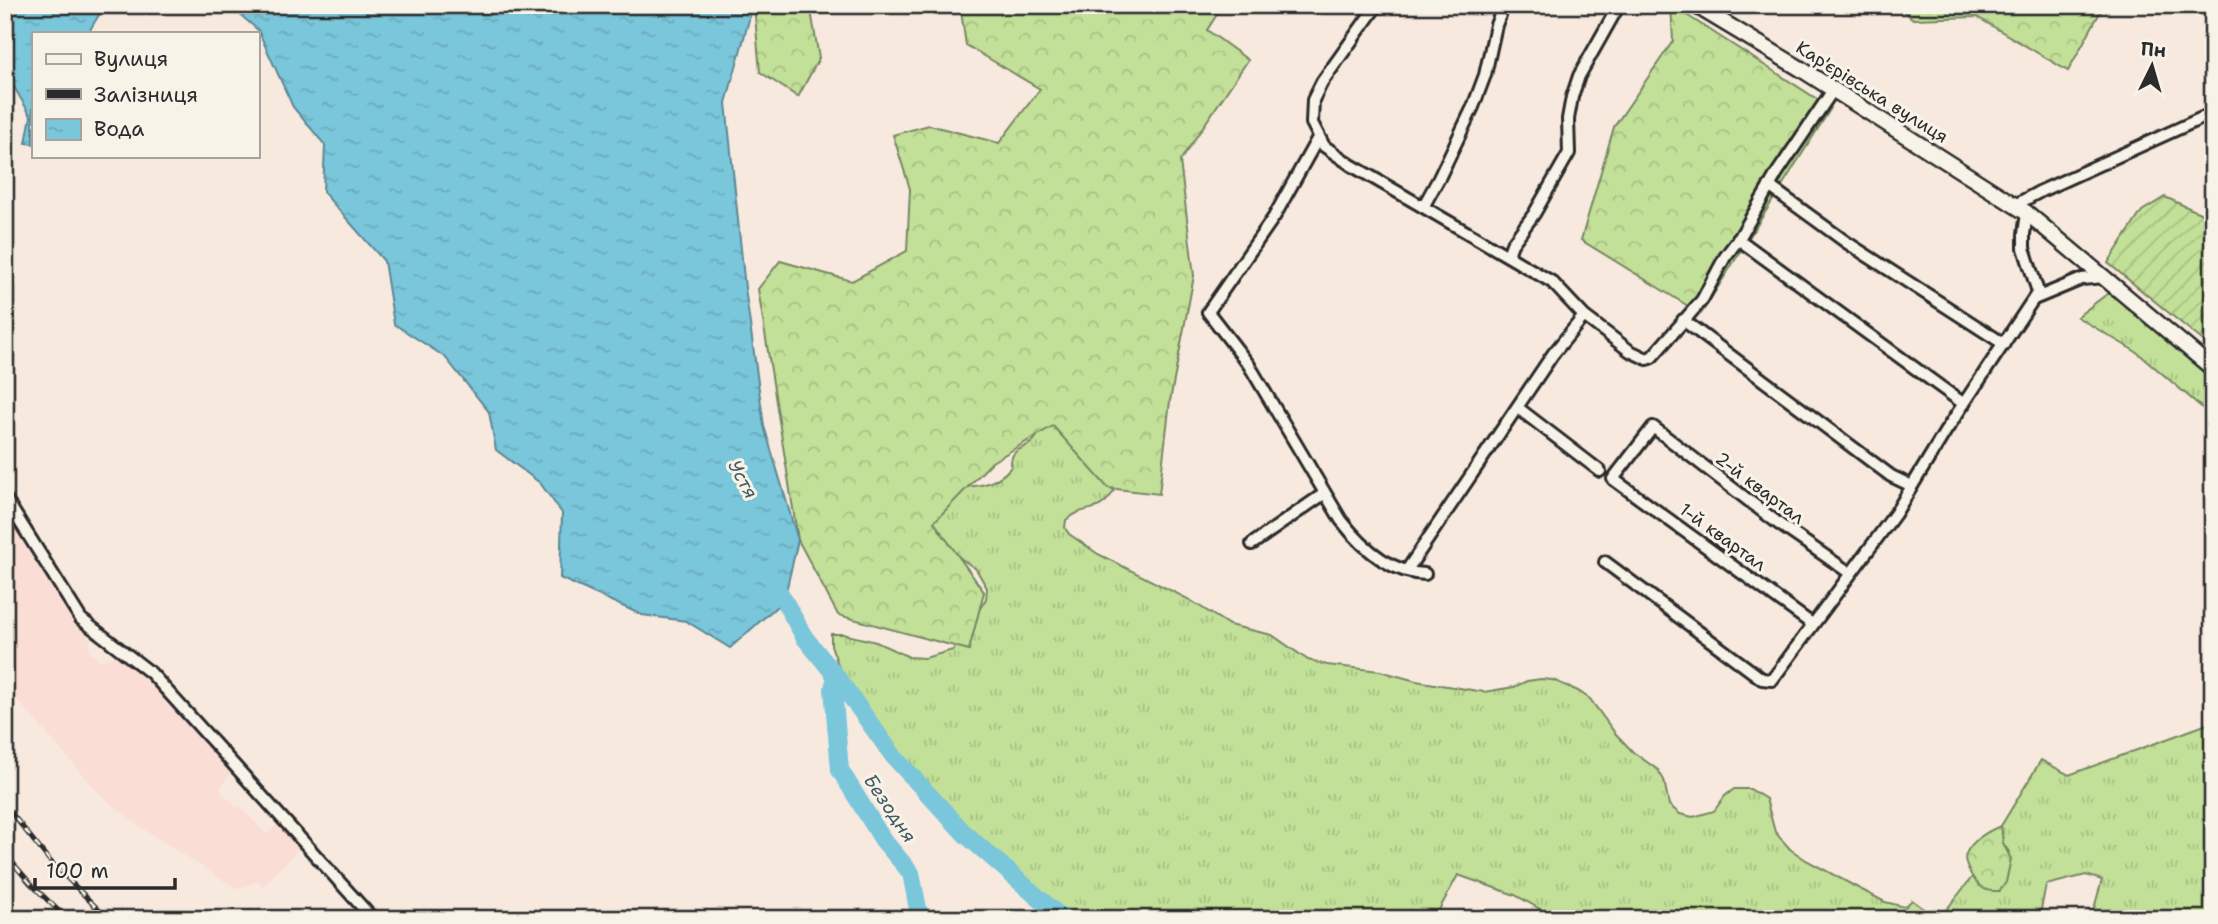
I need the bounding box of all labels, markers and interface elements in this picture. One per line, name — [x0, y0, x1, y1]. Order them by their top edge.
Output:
legend — [32, 32, 259, 158]
north arrow — [2116, 32, 2186, 102]
street label: Кар'єрівська вулиця — [1791, 35, 1953, 149]
text: Пн — [2140, 36, 2167, 63]
text: Вулиця — [94, 45, 168, 73]
text: Залізниця — [94, 81, 198, 109]
text: Вода — [94, 115, 144, 143]
street label: 2-й квартал — [1710, 446, 1810, 530]
water label: Устя — [722, 455, 764, 503]
street label: 1-й квартал — [1675, 497, 1771, 577]
water label: Безодня — [858, 769, 922, 847]
scale bar — [35, 847, 175, 891]
text: 100 m — [46, 857, 109, 885]

